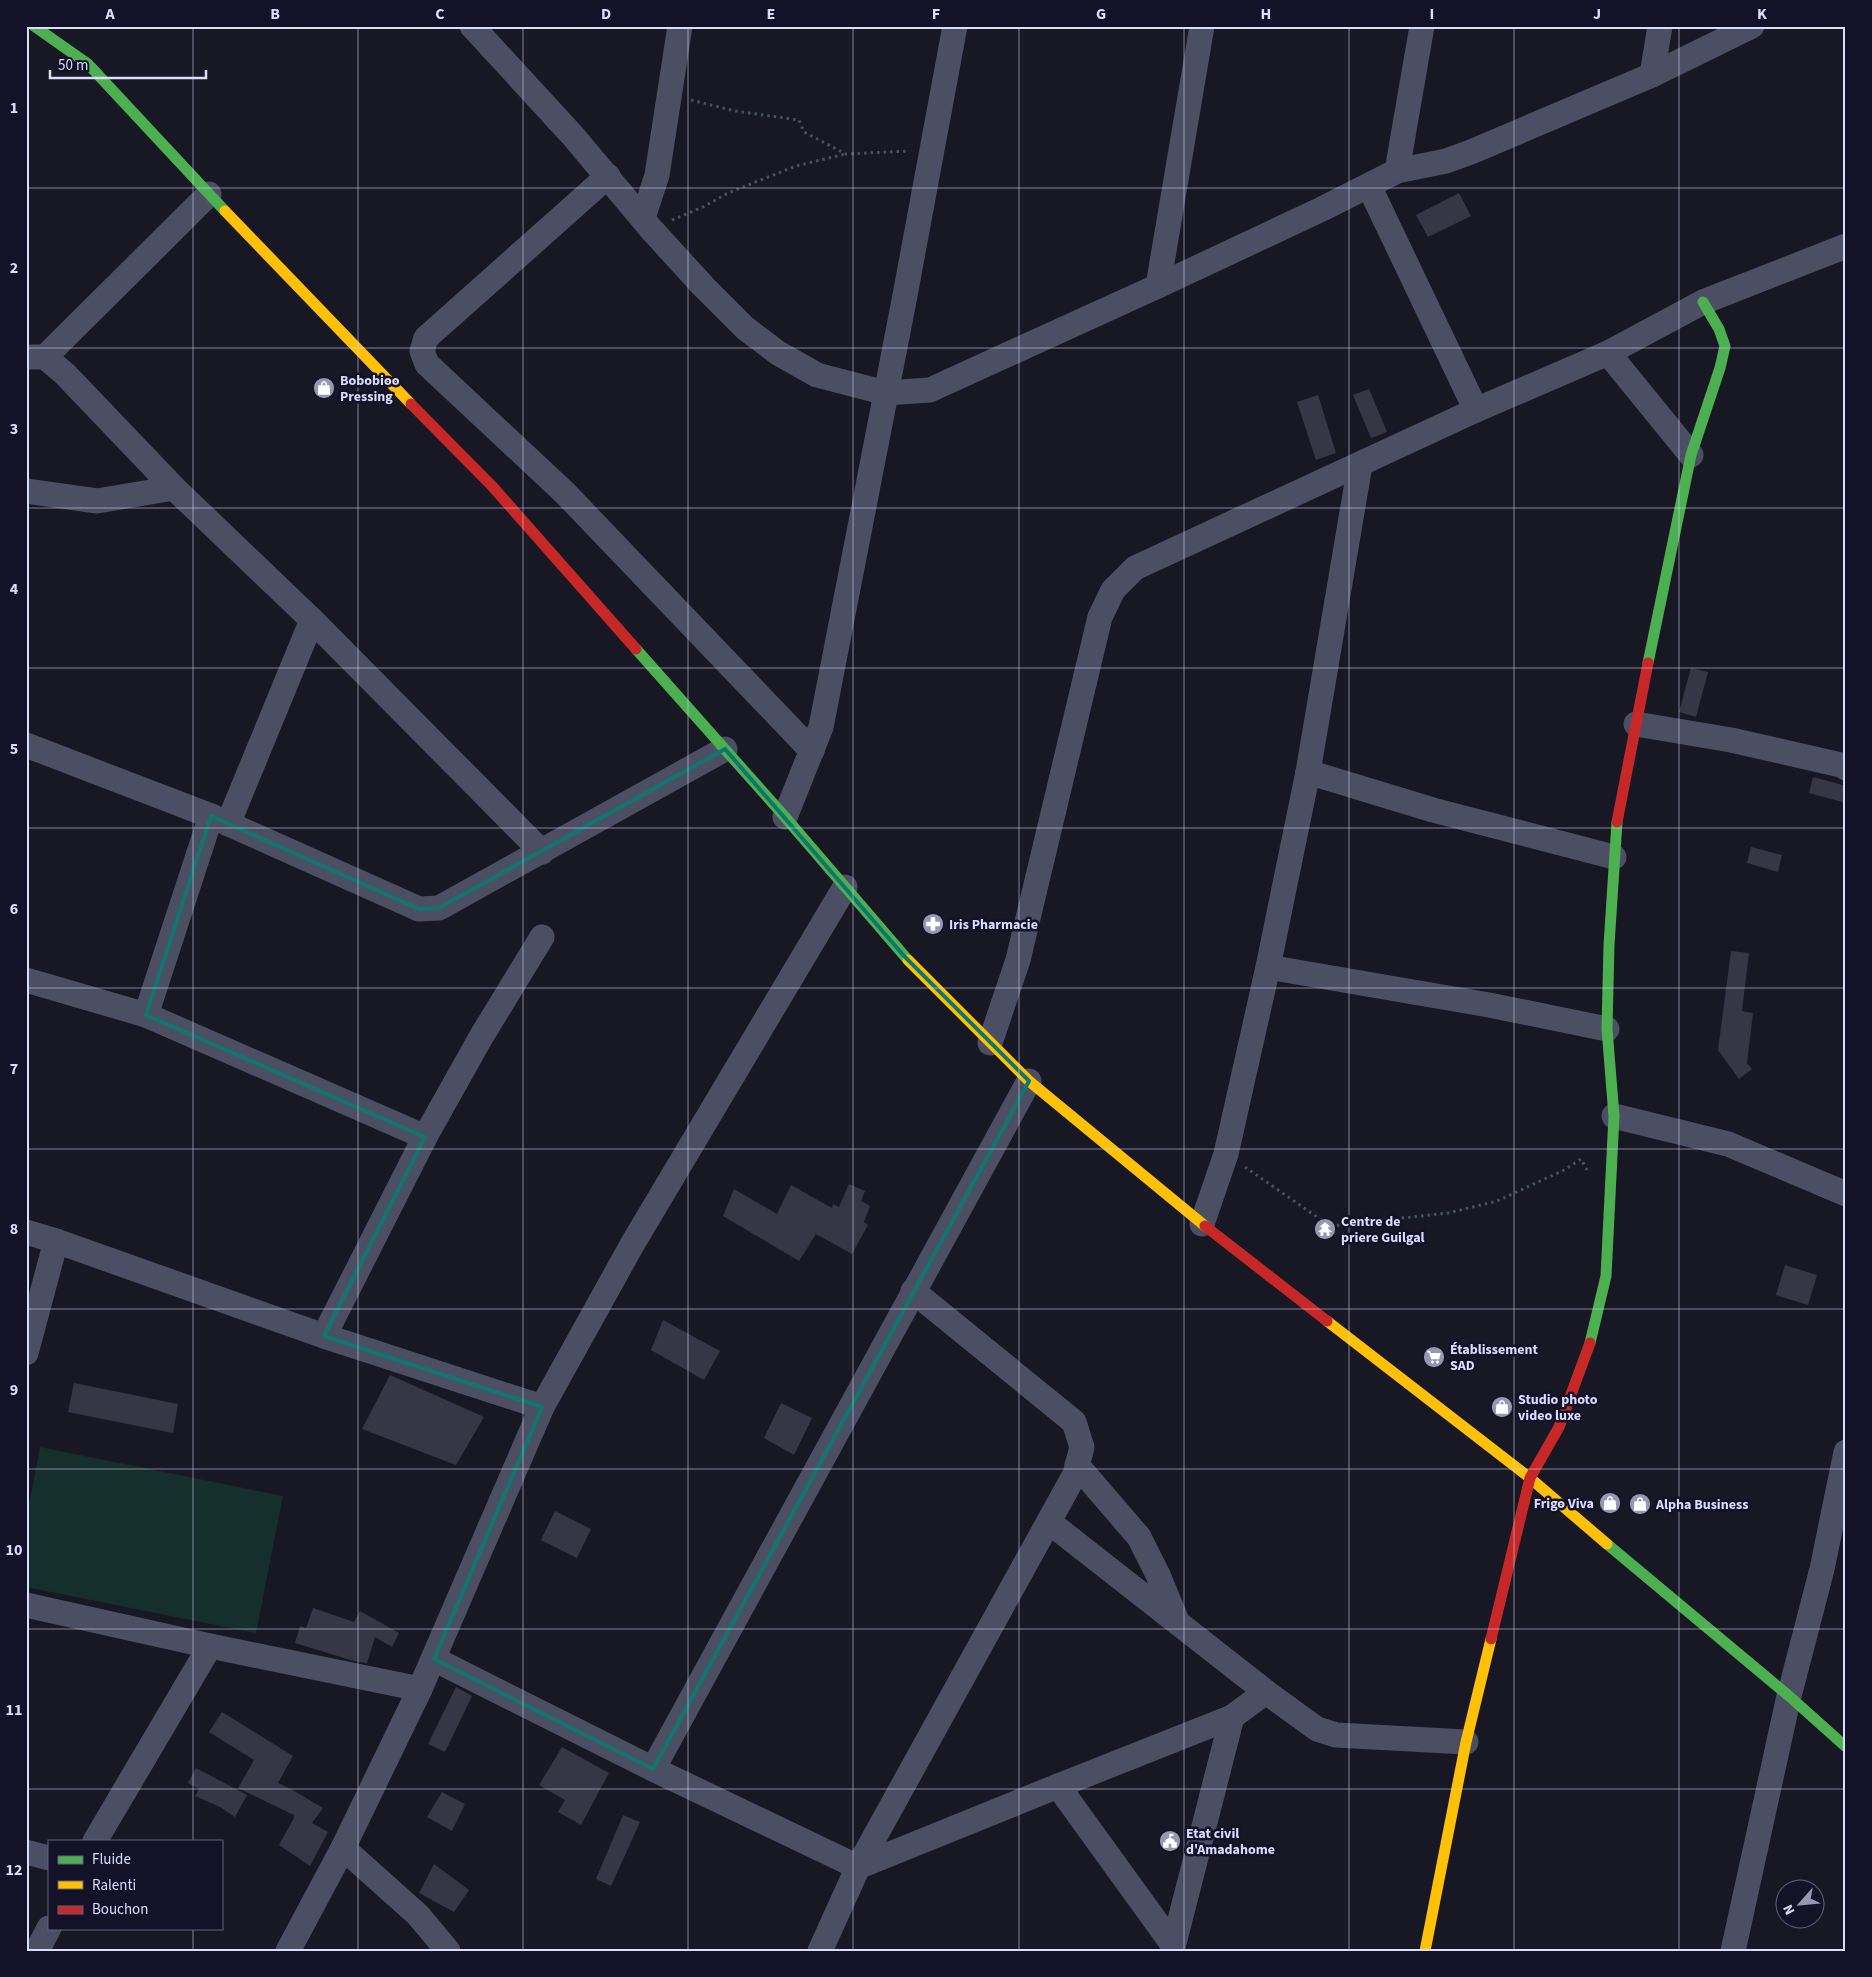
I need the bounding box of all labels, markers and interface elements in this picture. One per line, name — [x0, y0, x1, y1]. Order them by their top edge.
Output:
text: A — [104, 3, 115, 25]
text: B — [270, 3, 280, 25]
text: C — [435, 3, 445, 25]
text: D — [601, 3, 611, 25]
text: E — [767, 3, 775, 25]
text: F — [932, 3, 940, 25]
text: G — [1096, 3, 1106, 25]
text: H — [1261, 3, 1271, 25]
text: I — [1430, 3, 1434, 25]
text: J — [1593, 3, 1601, 25]
text: K — [1757, 3, 1767, 25]
scale bar — [50, 48, 206, 80]
text: 50 m — [58, 55, 88, 76]
text: 1 — [10, 97, 18, 119]
text: 2 — [10, 257, 18, 279]
place label: Bobobioo Pressing — [340, 371, 400, 407]
shop icon: Bobobioo Pressing — [312, 376, 336, 400]
text: 3 — [10, 418, 18, 440]
text: 4 — [10, 578, 19, 600]
text: 5 — [10, 738, 18, 760]
text: 6 — [10, 898, 18, 920]
pharmacy icon: Iris Pharmacie — [921, 912, 945, 936]
place label: Iris Pharmacie — [949, 915, 1038, 935]
text: 7 — [10, 1058, 18, 1080]
place label: Centre de priere Guilgal — [1341, 1212, 1425, 1248]
temple icon: Centre de priere Guilgal — [1313, 1217, 1337, 1241]
text: 8 — [10, 1218, 18, 1240]
place label: Établissement SAD — [1450, 1340, 1539, 1376]
supermarket icon: Établissement SAD — [1422, 1345, 1446, 1369]
text: 9 — [10, 1379, 18, 1401]
place label: Studio photo video luxe — [1518, 1390, 1598, 1426]
shop icon: Studio photo video luxe — [1490, 1395, 1514, 1419]
shop icon: Frigo Viva — [1598, 1491, 1622, 1515]
shop icon: Alpha Business — [1628, 1492, 1652, 1516]
place label: Frigo Viva — [1534, 1494, 1594, 1514]
place label: Alpha Business — [1655, 1495, 1748, 1515]
text: 10 — [6, 1539, 22, 1561]
text: 11 — [6, 1699, 22, 1721]
place label: Etat civil d'Amadahome — [1186, 1824, 1275, 1860]
public building icon: Etat civil d'Amadahome — [1158, 1829, 1182, 1853]
legend — [48, 1840, 222, 1930]
text: Fluide — [92, 1849, 131, 1870]
text: 12 — [6, 1859, 22, 1881]
text: Ralenti — [92, 1875, 136, 1896]
north arrow — [1774, 1880, 1824, 1930]
text: Bouchon — [92, 1899, 148, 1920]
text: N — [1778, 1901, 1800, 1918]

